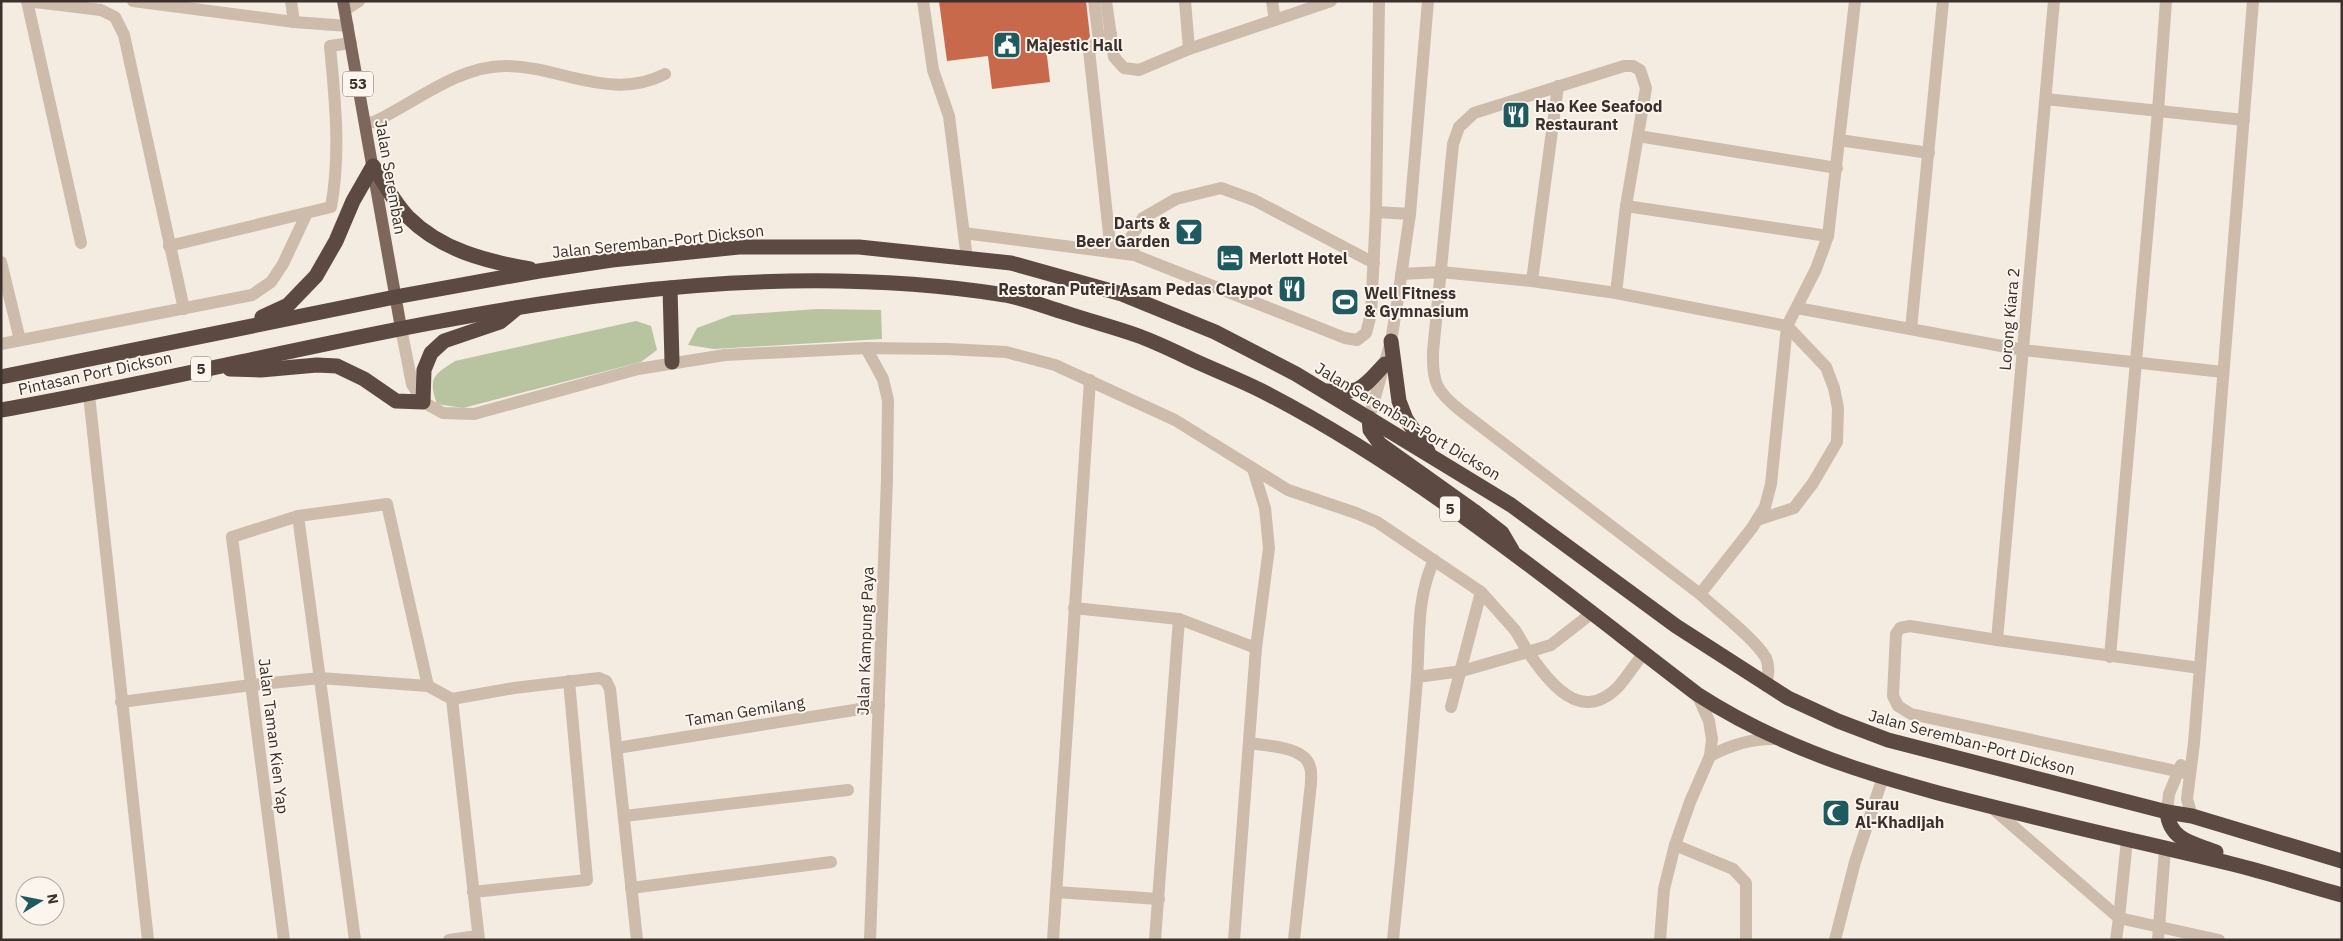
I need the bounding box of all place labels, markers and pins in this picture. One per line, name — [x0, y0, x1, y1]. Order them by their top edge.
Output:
public building icon: Majestic Hall — [992, 30, 1022, 60]
place label: Majestic Hall — [1026, 35, 1123, 55]
place label: Hao Kee Seafood Restaurant — [1535, 96, 1663, 134]
restaurant icon: Hao Kee Seafood Restaurant — [1501, 100, 1531, 130]
place label: Darts & Beer Garden — [1076, 213, 1170, 251]
bar icon: Darts & Beer Garden — [1174, 217, 1204, 247]
hotel icon: Merlott Hotel — [1215, 243, 1245, 273]
place label: Merlott Hotel — [1249, 248, 1348, 268]
restaurant icon: Restoran Puteri Asam Pedas Claypot — [1277, 274, 1307, 304]
place label: Restoran Puteri Asam Pedas Claypot — [998, 279, 1273, 299]
place label: Well Fitness & Gymnasium — [1364, 283, 1469, 321]
sports icon: Well Fitness & Gymnasium — [1330, 287, 1360, 317]
place label: Surau Al-Khadijah — [1855, 794, 1944, 832]
mosque icon: Surau Al-Khadijah — [1821, 798, 1851, 828]

